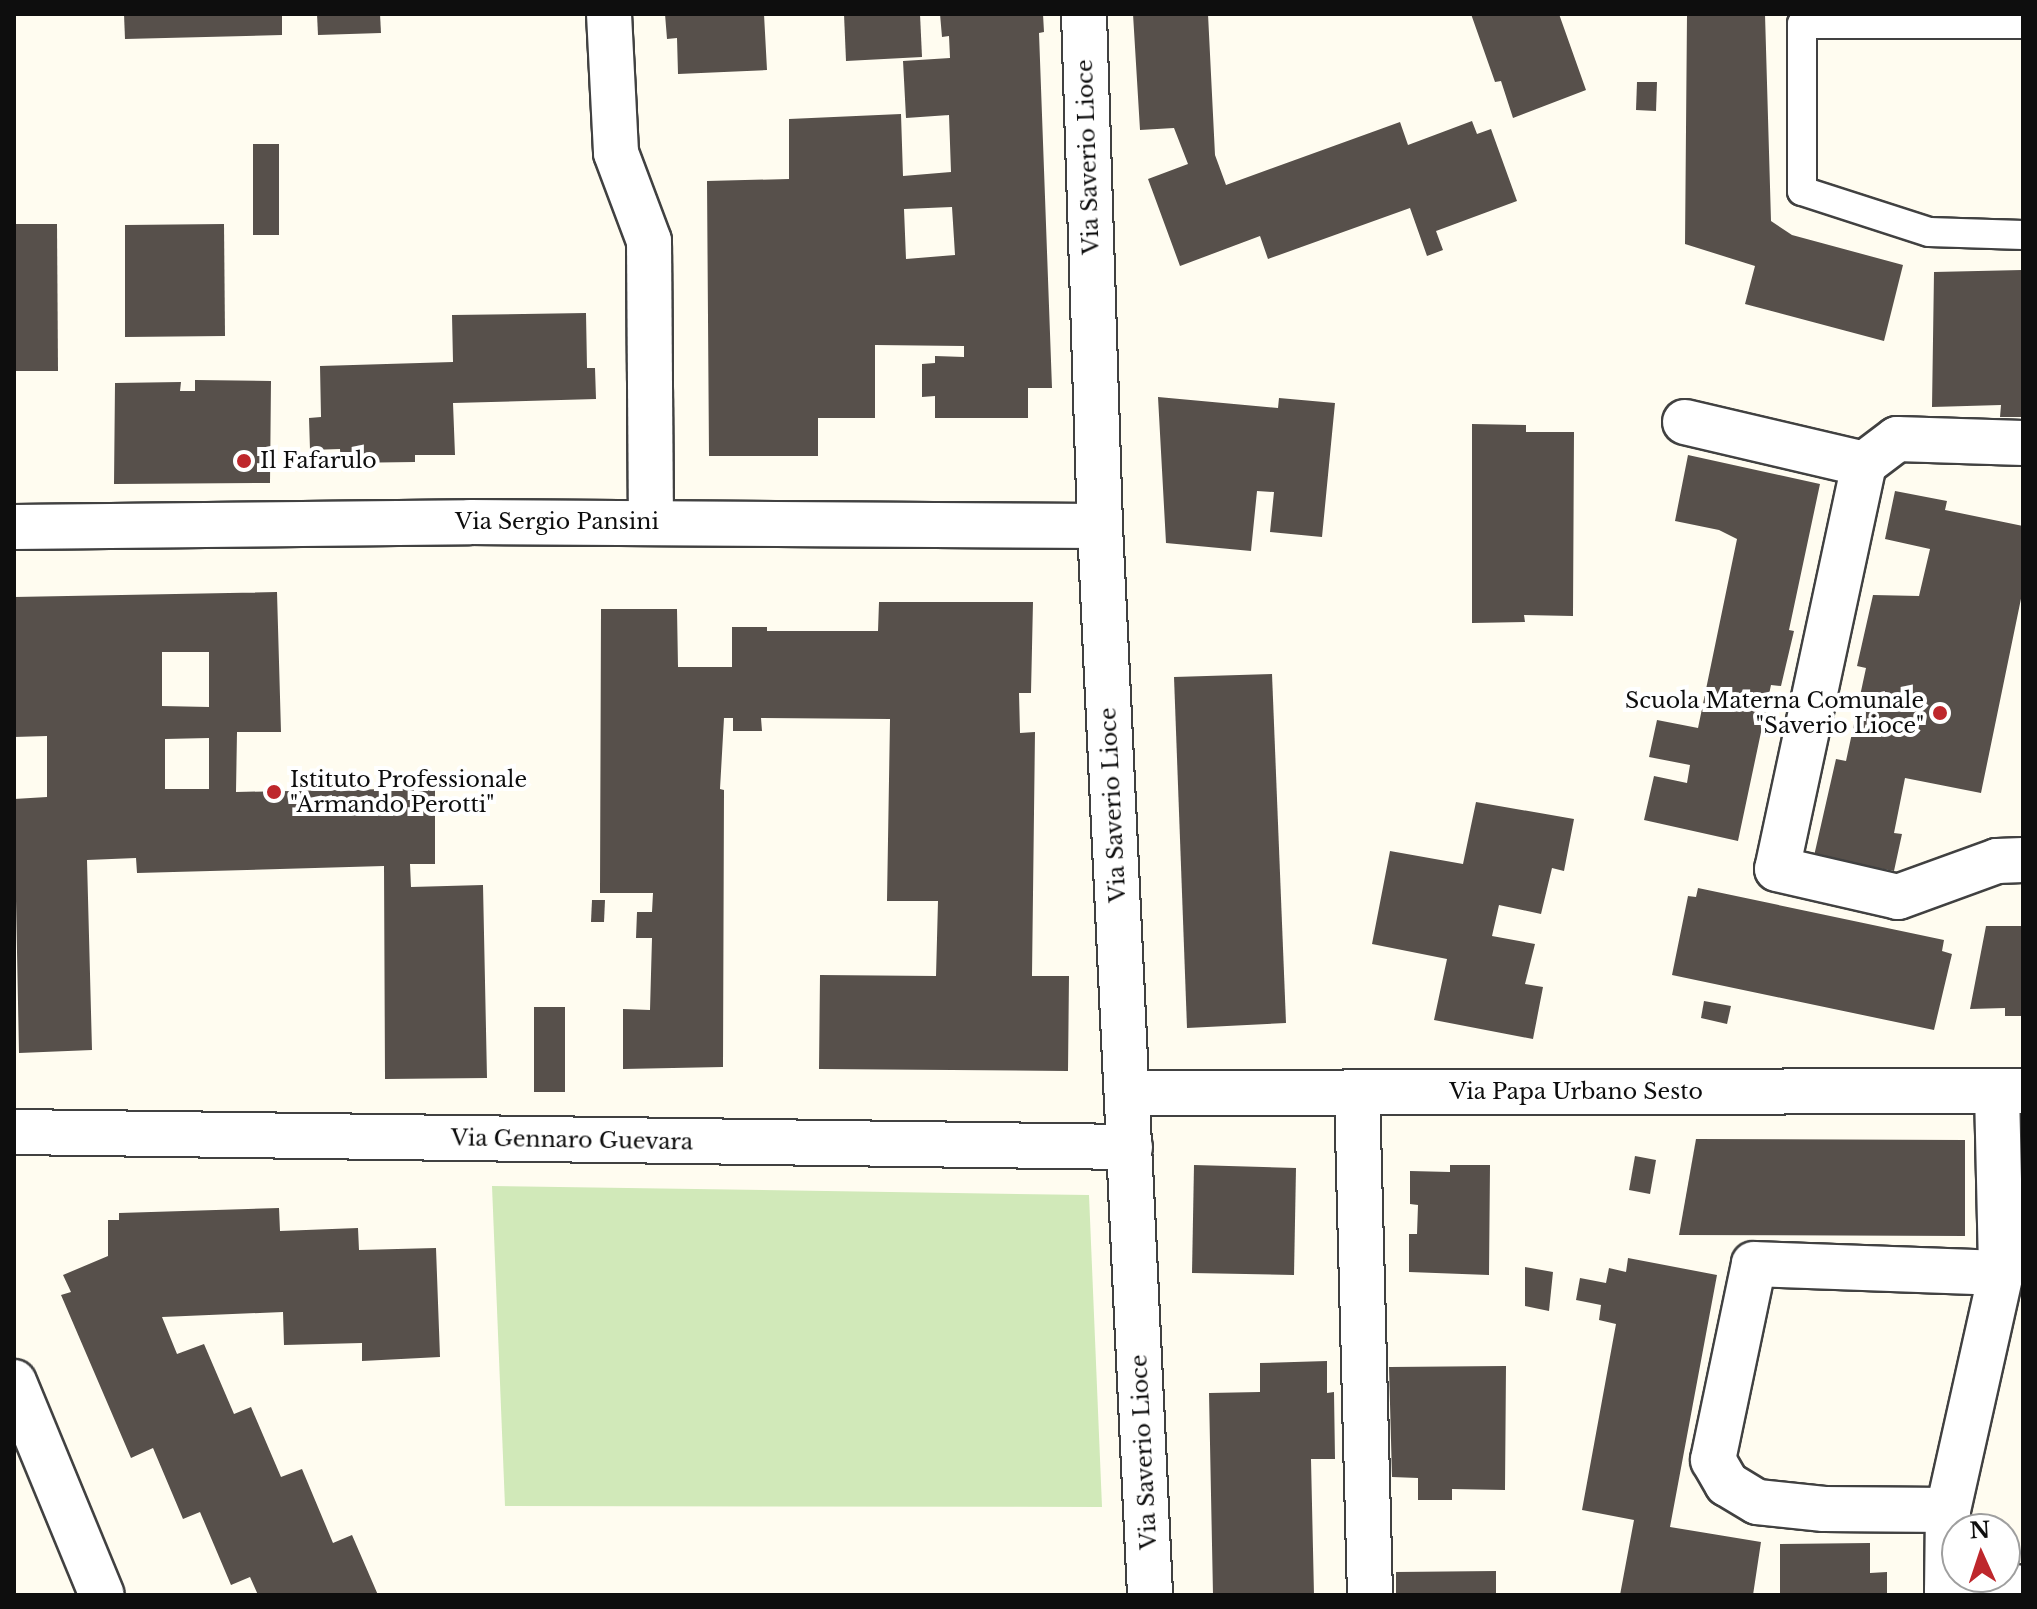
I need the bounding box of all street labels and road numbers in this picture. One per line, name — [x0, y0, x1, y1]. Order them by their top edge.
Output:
street label: Via Saverio Lioce — [1071, 59, 1105, 255]
street label: Via Sergio Pansini — [455, 509, 659, 535]
street label: Via Saverio Lioce — [1095, 707, 1131, 903]
street label: Via Papa Urbano Sesto — [1449, 1079, 1703, 1105]
street label: Via Gennaro Guevara — [451, 1125, 693, 1155]
street label: Via Saverio Lioce — [1126, 1354, 1162, 1550]

